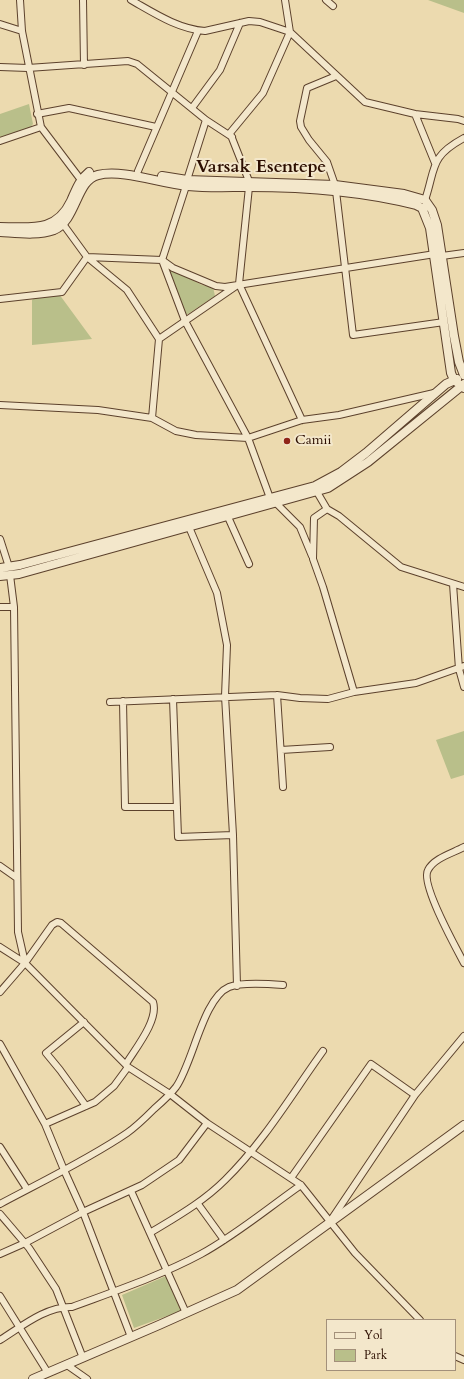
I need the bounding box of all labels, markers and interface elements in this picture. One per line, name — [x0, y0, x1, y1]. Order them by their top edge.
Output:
district label: Varsak Esentepe — [196, 157, 326, 179]
place label: Camii — [295, 433, 331, 449]
marker: Camii — [282, 436, 292, 446]
legend — [326, 1319, 456, 1371]
text: Yol — [364, 1327, 383, 1343]
text: Park — [364, 1347, 387, 1363]

